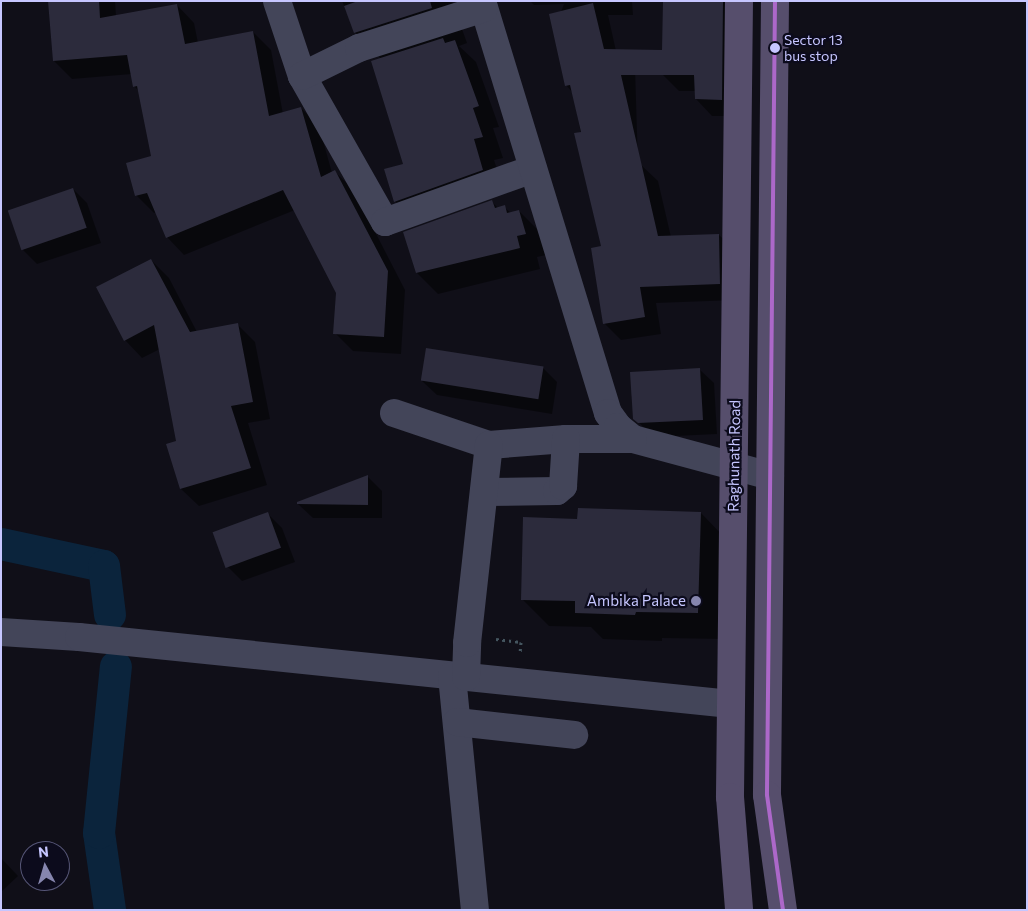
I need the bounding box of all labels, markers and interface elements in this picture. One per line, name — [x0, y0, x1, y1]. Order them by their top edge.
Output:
place label: Sector 13 bus stop — [784, 32, 843, 64]
marker: Sector 13 bus stop — [770, 43, 780, 53]
street label: Raghunath Road — [724, 400, 744, 512]
place label: Ambika Palace — [587, 592, 686, 610]
marker: Ambika Palace — [690, 595, 702, 607]
north arrow — [20, 841, 70, 891]
text: N — [37, 843, 50, 861]

